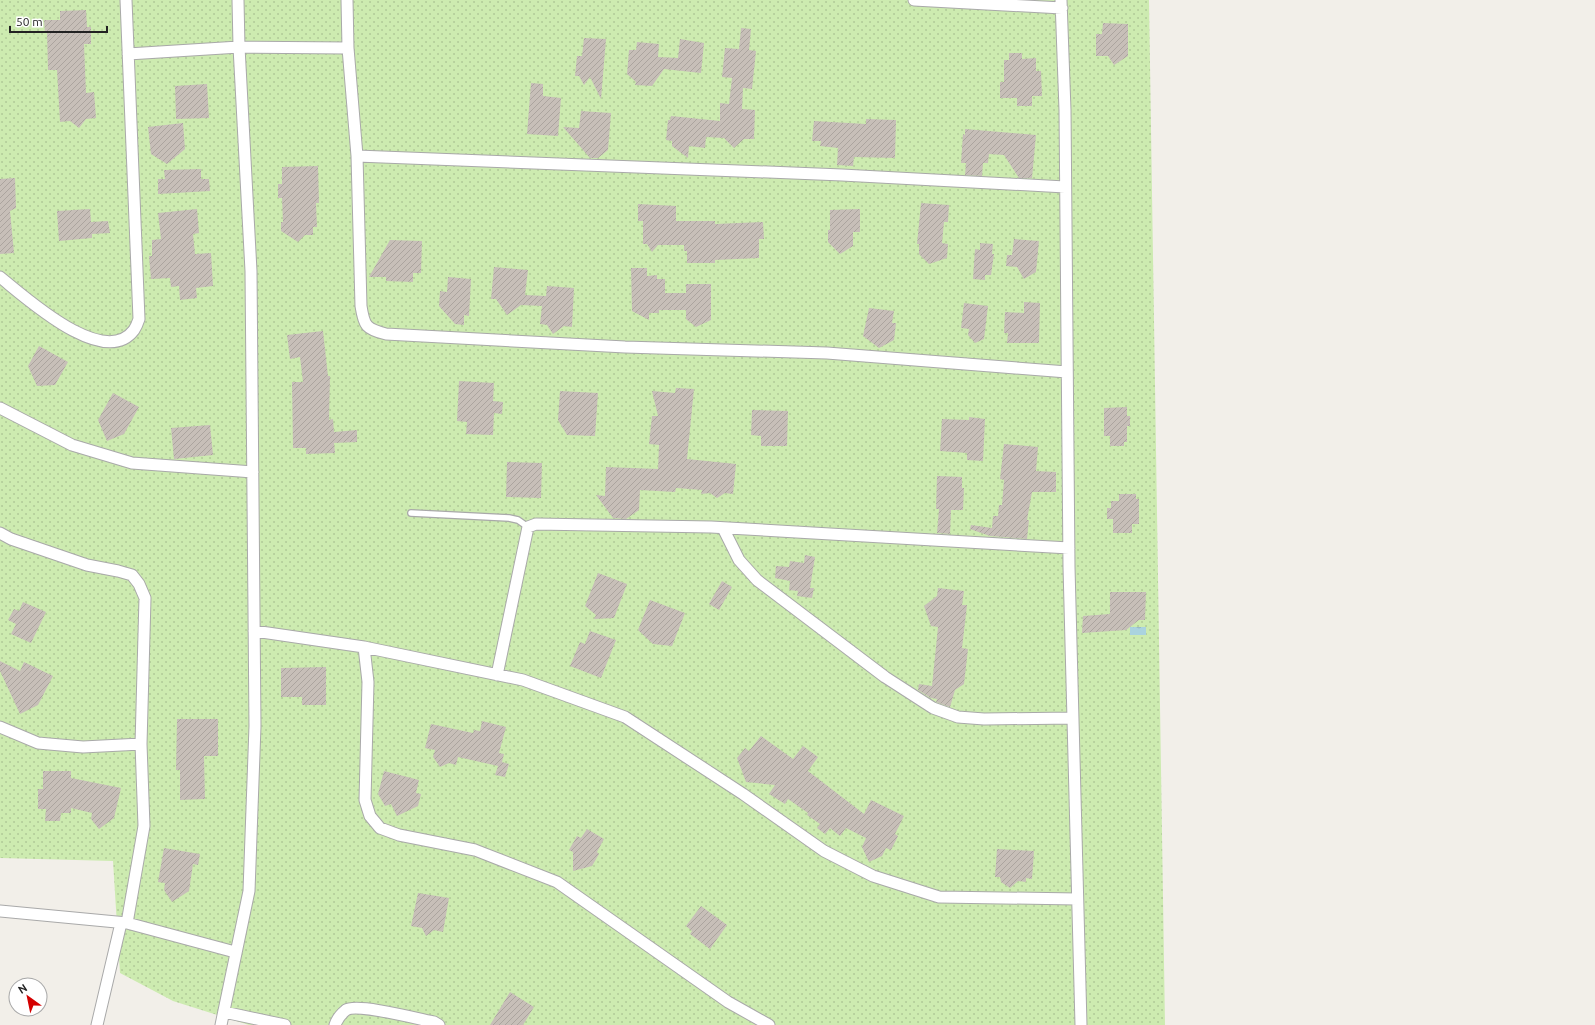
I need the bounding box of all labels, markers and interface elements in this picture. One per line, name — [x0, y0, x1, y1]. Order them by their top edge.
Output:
scale bar — [10, 8, 107, 34]
text: 50 m — [16, 15, 43, 28]
north arrow — [8, 977, 48, 1017]
text: N — [16, 981, 29, 996]

